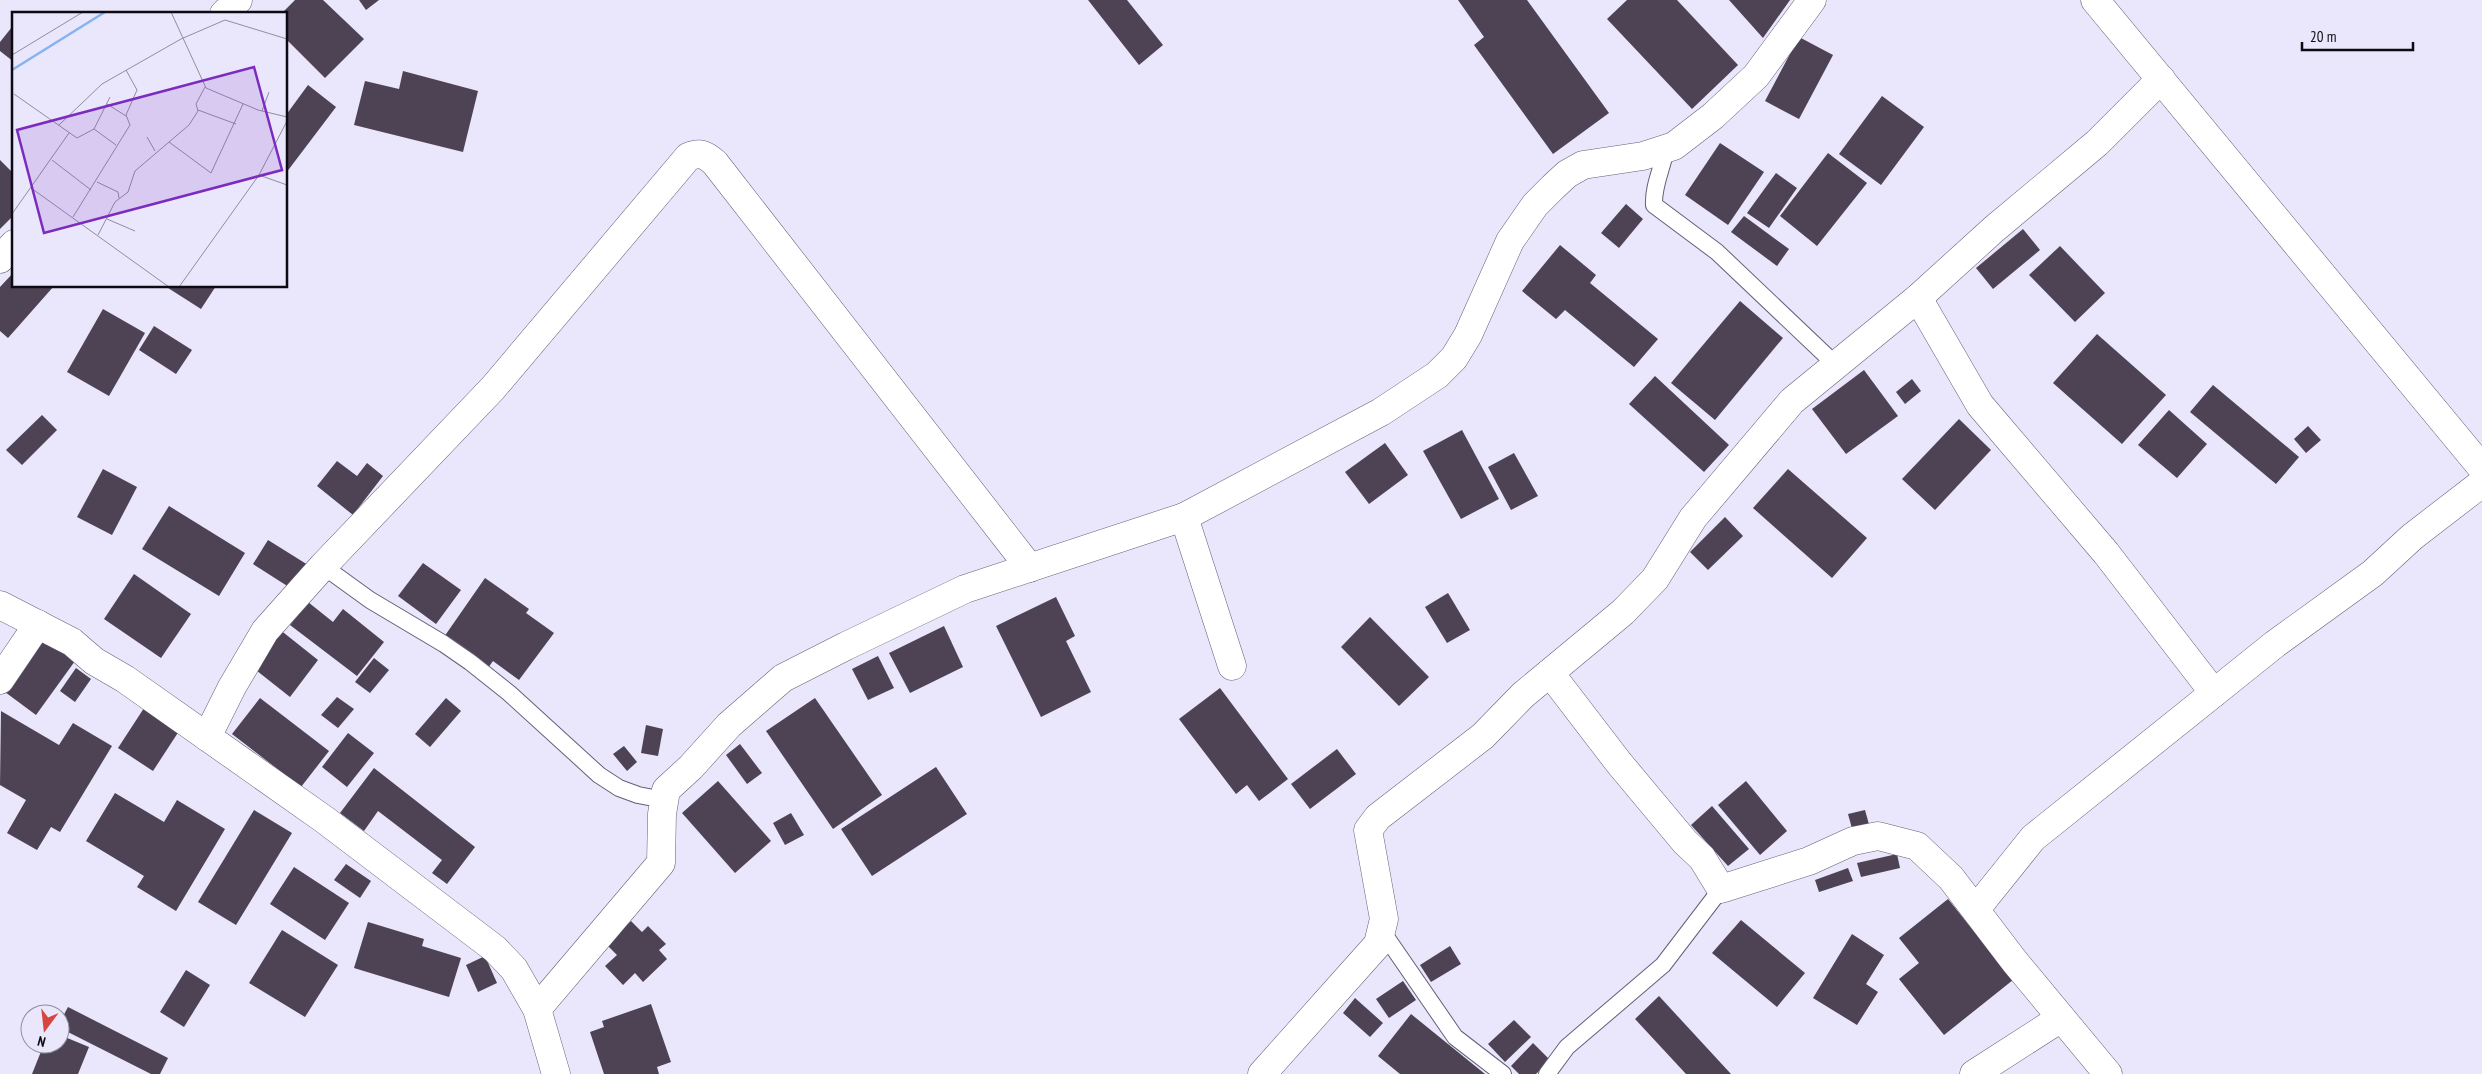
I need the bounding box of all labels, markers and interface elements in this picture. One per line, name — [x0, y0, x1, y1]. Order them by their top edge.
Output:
inset map — [12, 12, 288, 288]
scale bar — [2302, 20, 2413, 52]
text: 20 m — [2310, 27, 2336, 46]
north arrow — [20, 1004, 70, 1054]
text: N — [36, 1032, 48, 1051]

